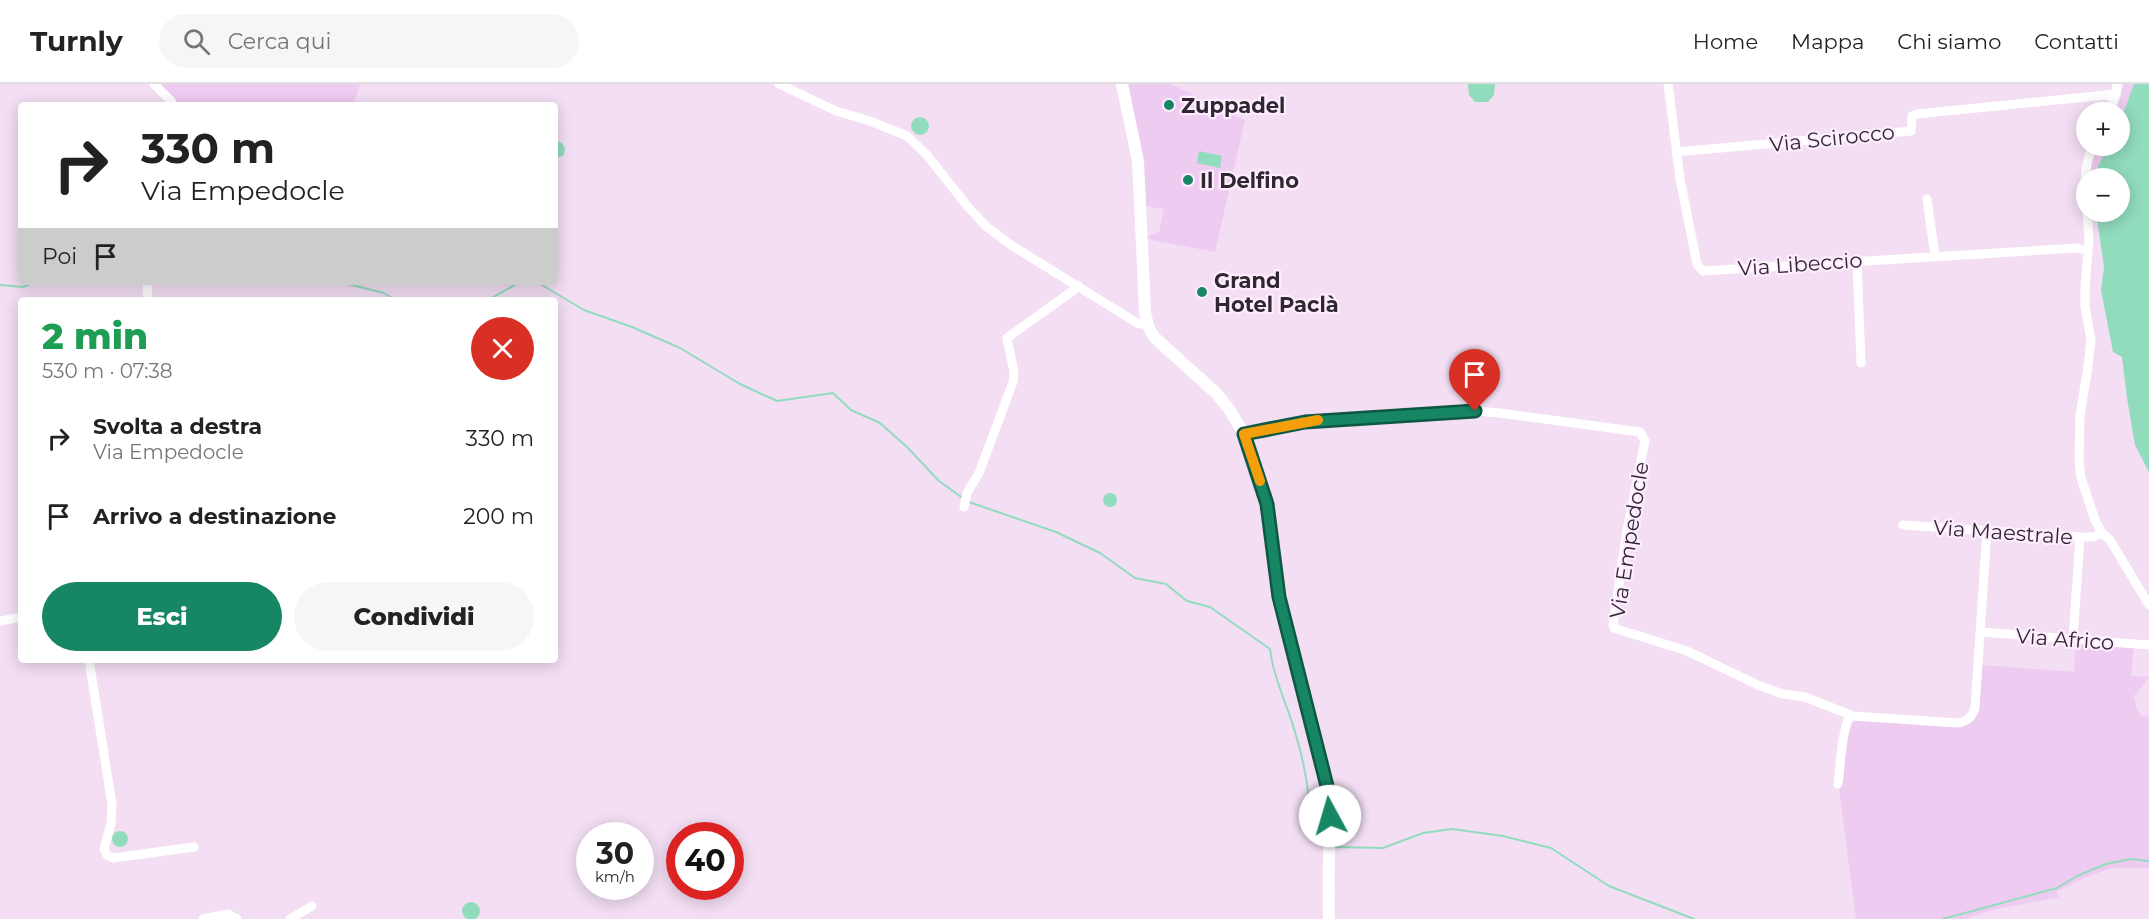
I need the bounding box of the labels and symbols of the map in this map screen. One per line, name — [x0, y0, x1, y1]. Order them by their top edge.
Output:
place label: Zuppadel — [1181, 93, 1285, 118]
marker: Zuppadel — [1162, 98, 1176, 112]
street label: Via Scirocco — [1768, 119, 1896, 157]
place label: Il Delfino — [1200, 168, 1299, 193]
marker: Il Delfino — [1181, 173, 1195, 187]
street label: Via Libeccio — [1737, 247, 1863, 281]
place label: Grand Hotel Paclà — [1214, 268, 1339, 317]
marker: Grand Hotel Paclà — [1195, 285, 1209, 299]
pin — [1449, 349, 1500, 411]
street label: Via Empedocle — [1604, 460, 1654, 620]
street label: Via Maestrale — [1932, 515, 2074, 549]
street label: Via Africo — [2015, 623, 2115, 655]
position arrow — [1298, 784, 1362, 848]
speed limit sign: 40 — [666, 822, 744, 900]

